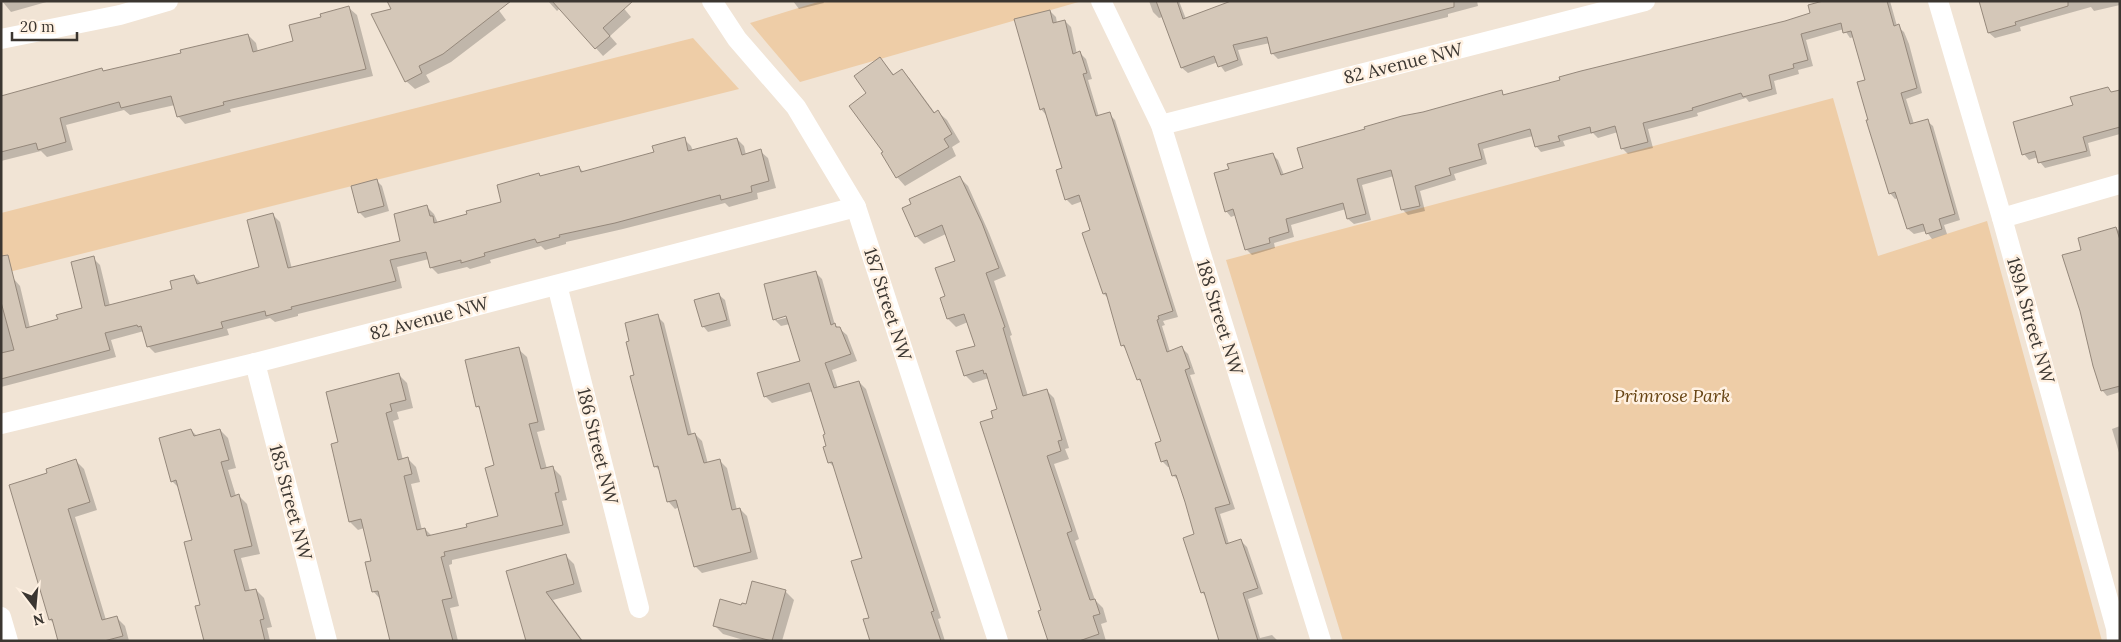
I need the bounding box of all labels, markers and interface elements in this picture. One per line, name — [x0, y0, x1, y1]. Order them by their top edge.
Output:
scale bar — [12, 10, 78, 42]
text: 20 m — [20, 17, 55, 36]
street label: 82 Avenue NW — [1341, 37, 1466, 89]
street label: 187 Street NW — [859, 245, 917, 364]
street label: 189A Street NW — [2002, 254, 2060, 387]
street label: 188 Street NW — [1192, 257, 1249, 378]
street label: 82 Avenue NW — [367, 291, 492, 345]
park label: Primrose Park — [1614, 384, 1730, 407]
street label: 186 Street NW — [572, 385, 624, 508]
street label: 185 Street NW — [265, 442, 318, 563]
north arrow — [10, 582, 60, 632]
text: N — [31, 609, 46, 630]

